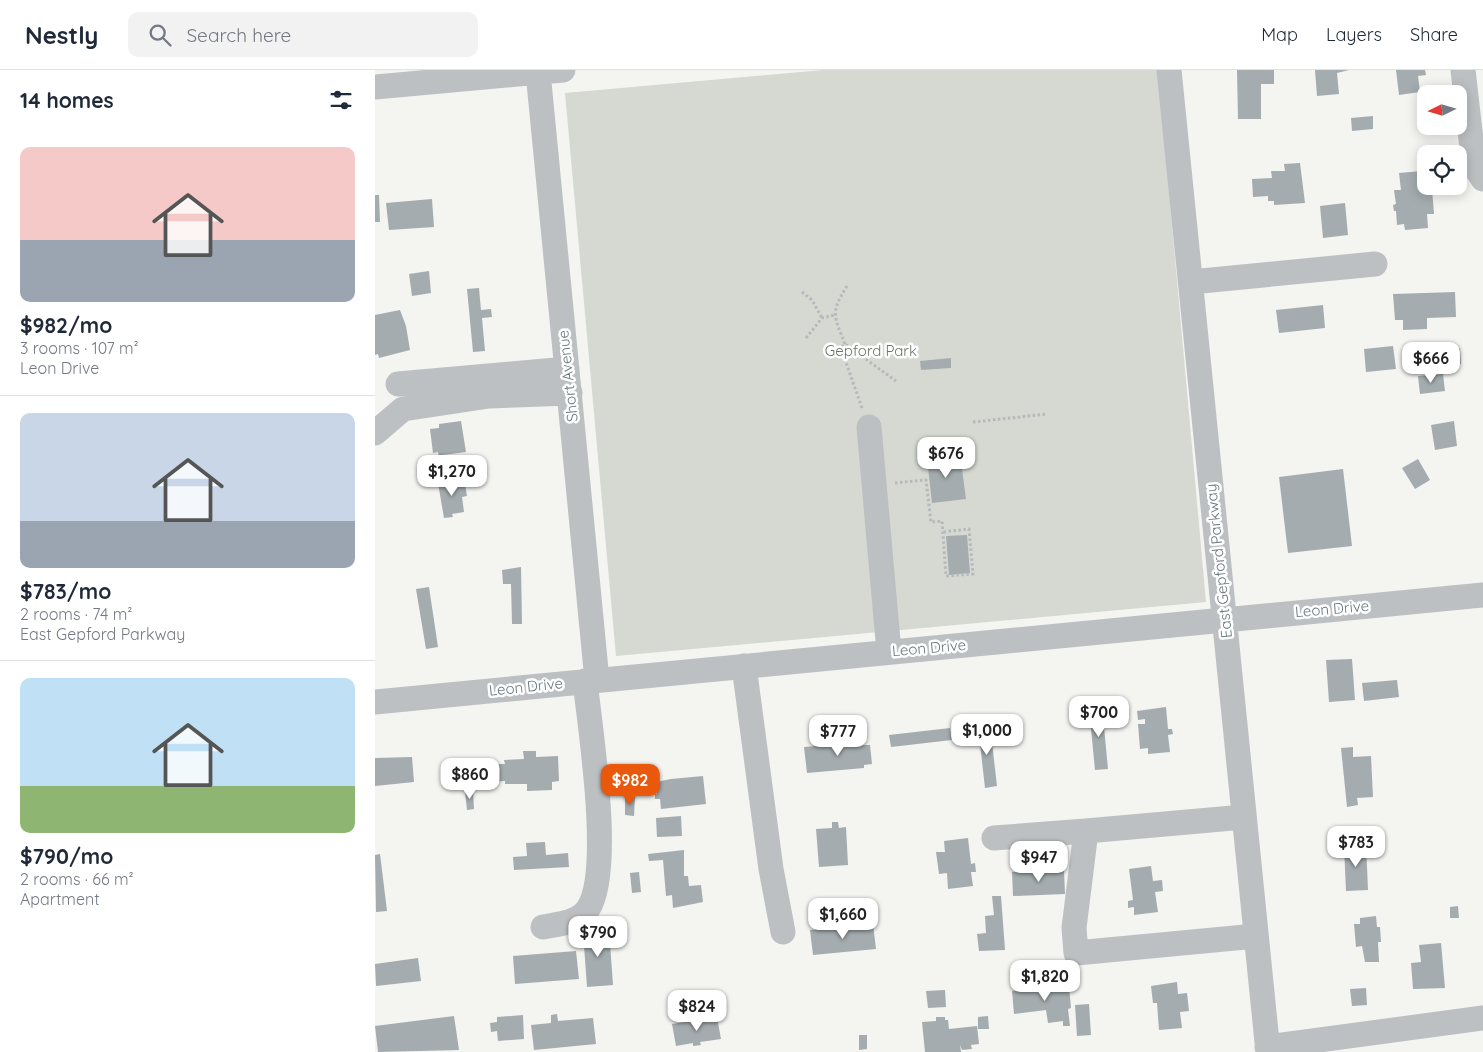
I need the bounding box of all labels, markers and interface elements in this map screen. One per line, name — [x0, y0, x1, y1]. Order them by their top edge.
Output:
search box — [128, 12, 478, 57]
text: Nestly — [25, 20, 98, 50]
icon: search — [146, 21, 174, 49]
text: Search here — [186, 23, 291, 47]
text: Map — [1261, 23, 1298, 46]
text: Layers — [1326, 23, 1382, 46]
text: Share — [1410, 23, 1458, 46]
north arrow — [1417, 85, 1467, 135]
map controls — [1417, 85, 1467, 195]
icon: filters — [327, 86, 355, 114]
text: 14 homes — [20, 87, 114, 113]
button: locate — [1417, 145, 1467, 195]
icon: home — [143, 180, 233, 270]
text: $982/mo — [20, 312, 112, 338]
street label: Short Avenue — [553, 329, 582, 423]
text: 3 rooms · 107 m² — [20, 338, 139, 358]
park label: Gepford Park — [825, 341, 917, 360]
pin: $666 — [1401, 342, 1461, 384]
text: $666 — [1413, 348, 1449, 368]
text: Leon Drive — [20, 358, 99, 378]
pin: $676 — [916, 436, 976, 479]
text: $676 — [928, 443, 964, 463]
icon: home — [143, 445, 233, 535]
pin: $1,270 — [411, 454, 493, 497]
text: $1,270 — [428, 461, 476, 481]
street label: East Gepford Parkway — [1201, 483, 1236, 639]
text: $783/mo — [20, 578, 111, 604]
street label: Leon Drive — [1294, 596, 1370, 621]
text: 2 rooms · 74 m² — [20, 604, 132, 624]
text: East Gepford Parkway — [20, 624, 185, 644]
street label: Leon Drive — [891, 635, 967, 660]
street label: Leon Drive — [488, 673, 564, 700]
pin: $700 — [1069, 696, 1129, 738]
text: $700 — [1080, 702, 1118, 722]
icon: home — [143, 710, 233, 800]
pin: $777 — [808, 714, 868, 757]
pin: $1,000 — [946, 714, 1028, 756]
text: $1,000 — [962, 720, 1012, 740]
text: $777 — [820, 721, 856, 741]
pin: $860 — [440, 758, 500, 800]
text: $860 — [452, 764, 489, 784]
pin: $982 — [600, 764, 660, 806]
text: $982 — [612, 770, 648, 790]
pin: $783 — [1326, 826, 1386, 868]
text: $783 — [1338, 832, 1374, 852]
pin: $947 — [1009, 840, 1069, 883]
text: $790/mo — [20, 843, 113, 869]
text: $947 — [1021, 847, 1057, 867]
text: 2 rooms · 66 m² — [20, 869, 134, 889]
text: Apartment — [20, 889, 100, 909]
pin: $1,660 — [802, 898, 884, 940]
text: $1,660 — [819, 904, 867, 924]
pin: $790 — [568, 916, 628, 958]
text: $790 — [579, 922, 617, 942]
pin: $1,820 — [1004, 960, 1086, 1002]
text: $1,820 — [1021, 966, 1069, 986]
pin: $824 — [667, 990, 727, 1032]
text: $824 — [679, 996, 715, 1016]

